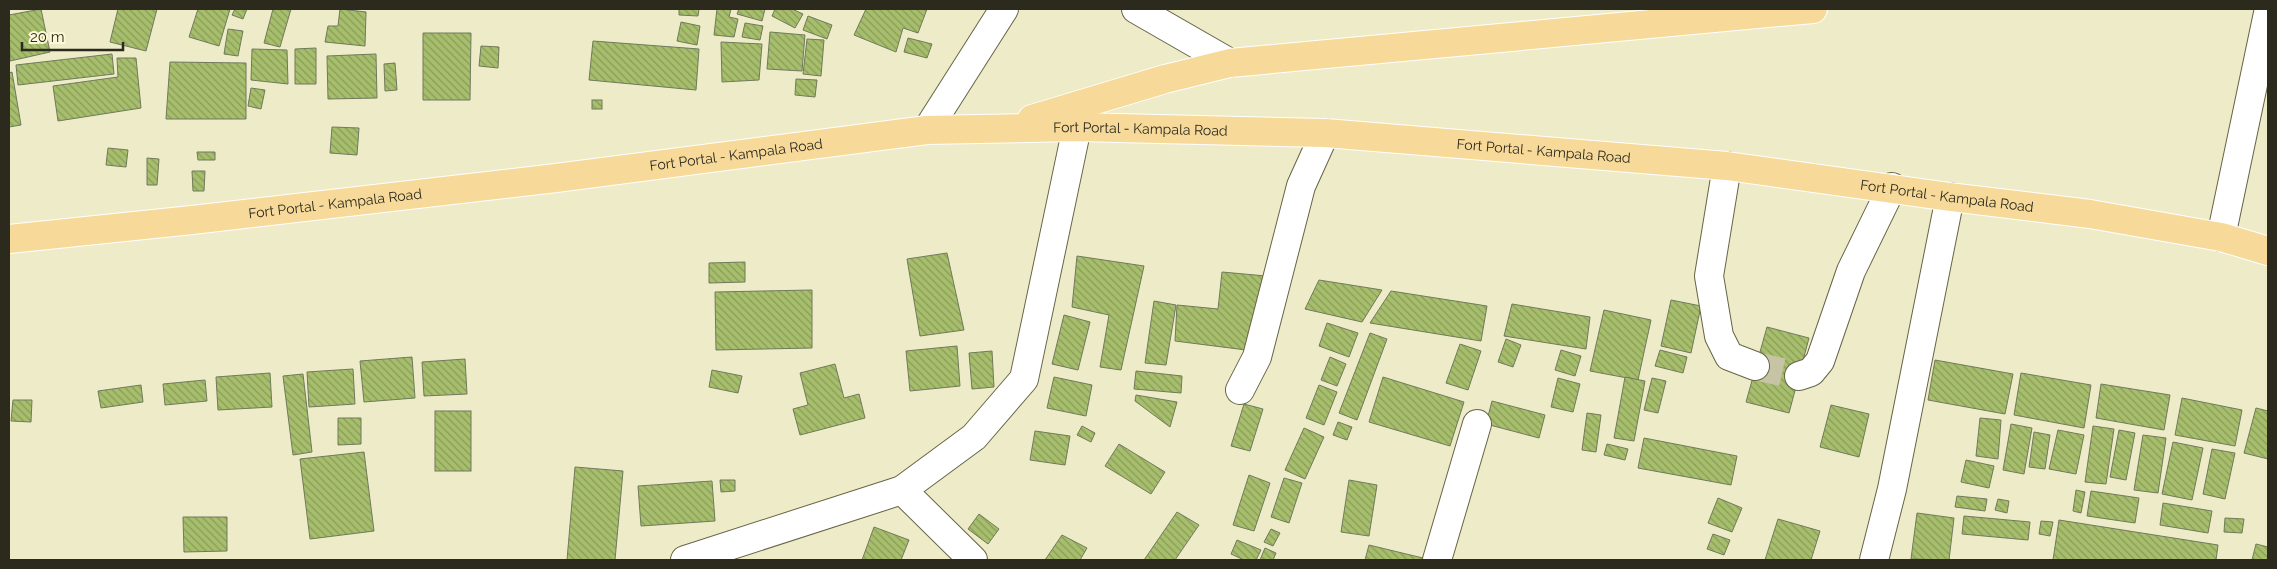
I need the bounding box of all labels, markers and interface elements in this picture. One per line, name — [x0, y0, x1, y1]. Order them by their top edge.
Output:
scale bar — [22, 20, 124, 52]
text: 20 m — [30, 28, 65, 46]
street label: Fort Portal - Kampala Road — [1053, 119, 1228, 139]
street label: Fort Portal - Kampala Road — [649, 136, 824, 174]
street label: Fort Portal - Kampala Road — [1456, 136, 1631, 166]
street label: Fort Portal - Kampala Road — [1859, 177, 2034, 215]
street label: Fort Portal - Kampala Road — [247, 186, 423, 221]

